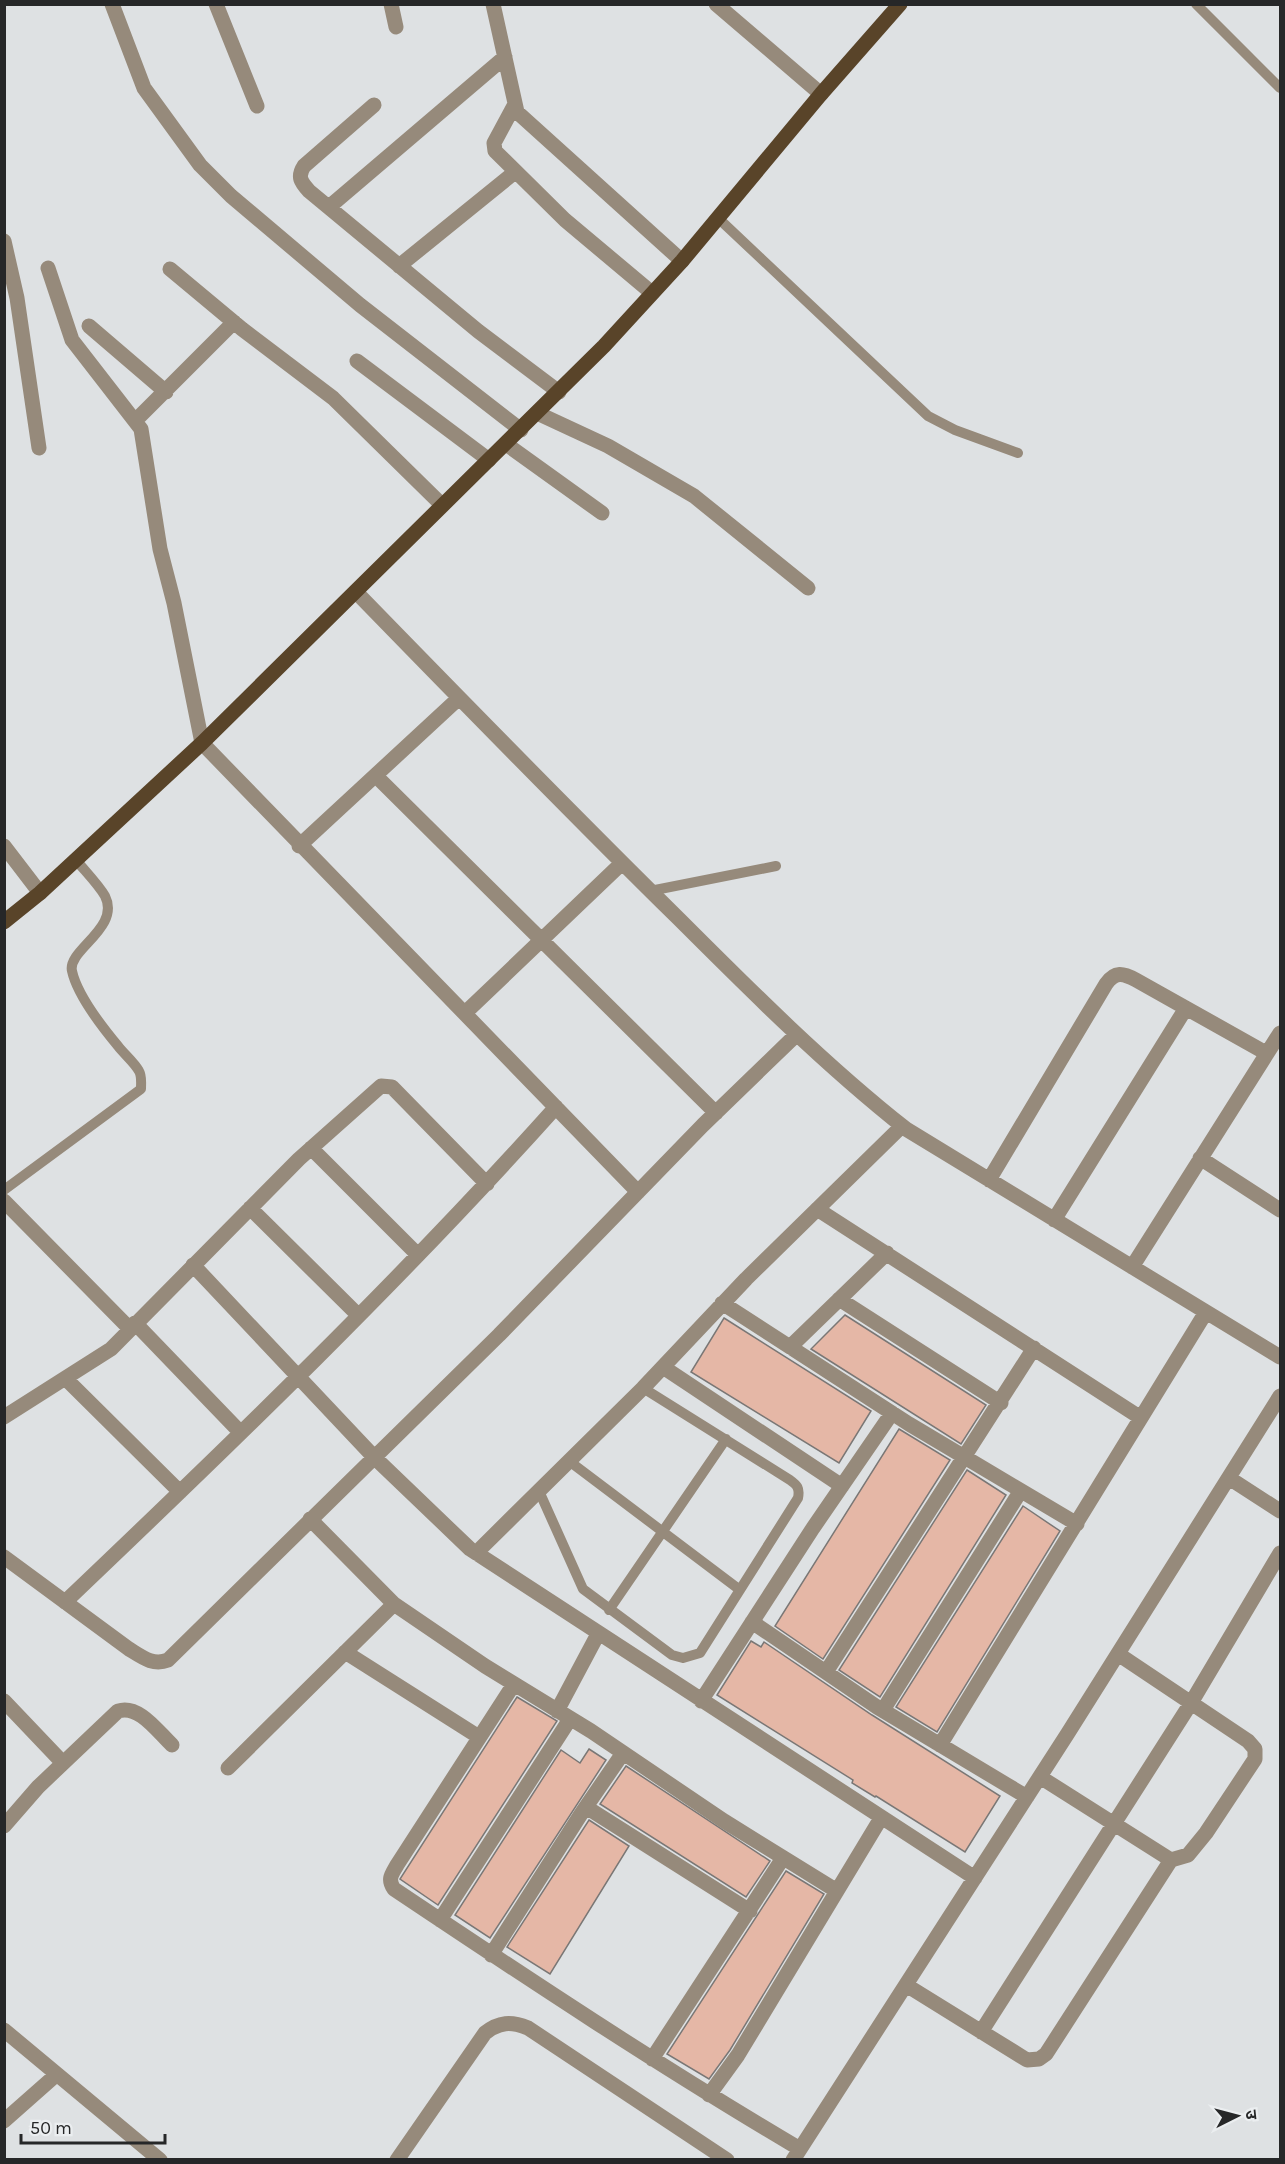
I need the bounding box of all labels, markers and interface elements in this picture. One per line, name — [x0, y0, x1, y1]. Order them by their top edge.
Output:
north arrow — [1207, 2086, 1267, 2146]
scale bar — [21, 2107, 165, 2145]
text: उ — [1241, 2109, 1261, 2121]
text: 50 m — [30, 2117, 72, 2139]

